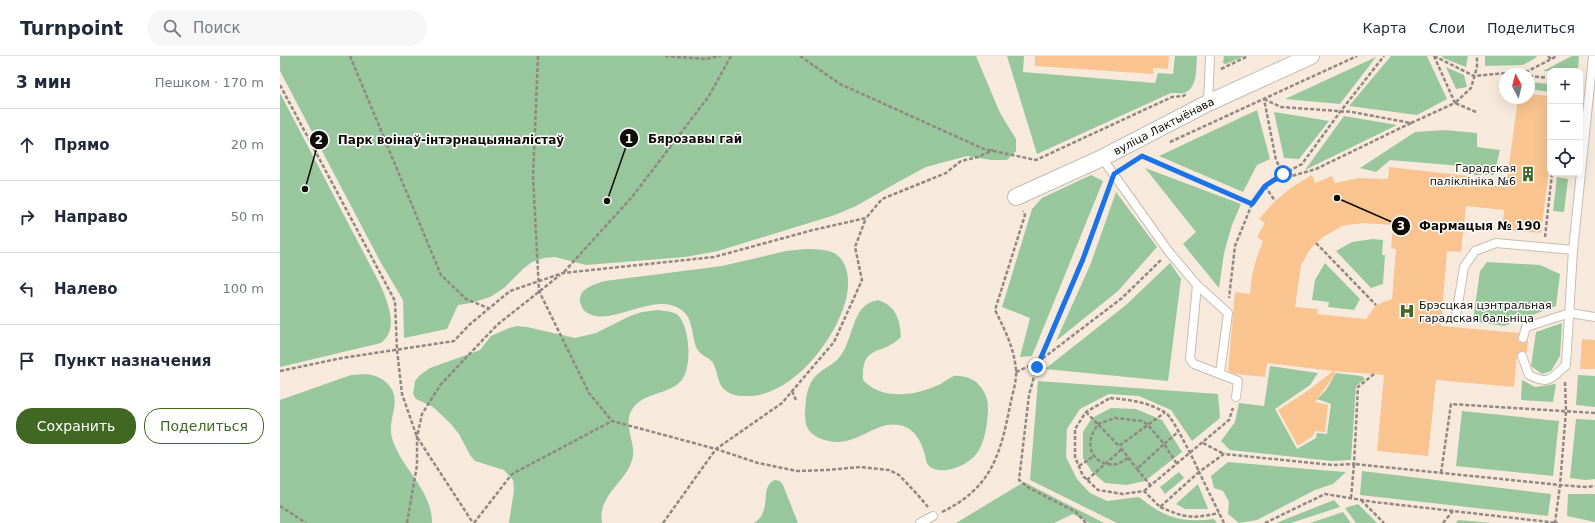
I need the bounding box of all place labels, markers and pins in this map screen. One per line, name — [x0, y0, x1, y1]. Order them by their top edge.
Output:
callout: Бярозавы гай — [619, 126, 750, 150]
callout: Парк воінаў-інтэрнацыяналістаў — [309, 128, 572, 152]
place label: Гарадская паліклініка №6 — [1430, 162, 1516, 188]
building icon: Гарадская паліклініка №6 — [1519, 165, 1537, 183]
callout: Фармацыя № 190 — [1391, 214, 1549, 238]
place label: Брэсцкая цэнтральная гарадская бальніца — [1419, 299, 1552, 325]
hospital icon: Брэсцкая цэнтральная гарадская бальніца — [1398, 302, 1416, 320]

